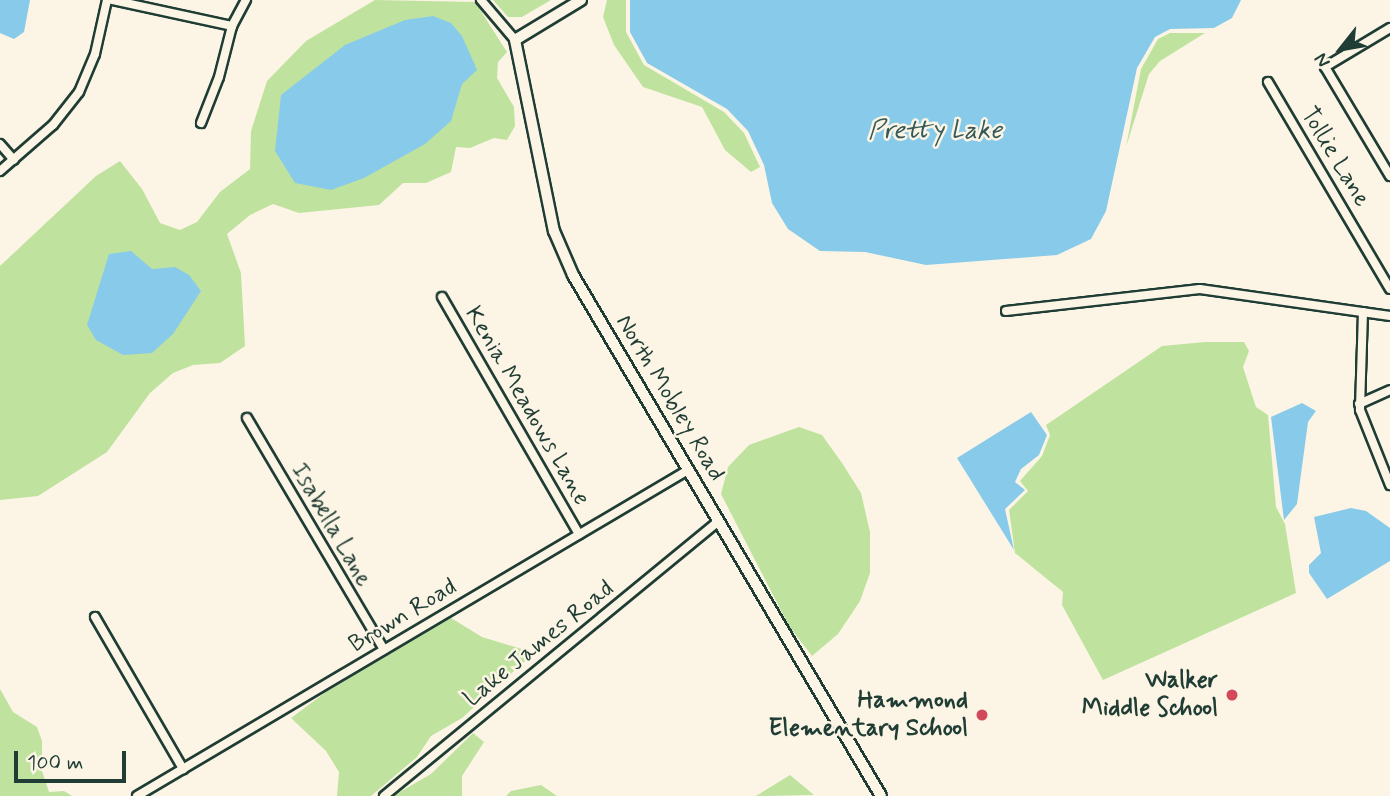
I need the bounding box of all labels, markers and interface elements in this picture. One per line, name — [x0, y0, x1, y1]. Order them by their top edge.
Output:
north arrow — [1306, 14, 1376, 84]
text: N — [1309, 48, 1337, 72]
street label: Tollie Lane — [1294, 102, 1376, 212]
water label: Pretty Lake — [866, 116, 1004, 148]
street label: Kenia Meadows Lane — [459, 303, 595, 509]
street label: North Mobley Road — [609, 309, 731, 487]
street label: Isabella Lane — [284, 457, 378, 593]
street label: Brown Road — [345, 573, 461, 659]
street label: Lake James Road — [459, 576, 619, 712]
place label: Walker Middle School — [1081, 667, 1218, 723]
place label: Hammond Elementary School — [769, 687, 968, 743]
marker: Walker Middle School — [1224, 687, 1240, 703]
marker: Hammond Elementary School — [974, 707, 990, 723]
scale bar — [18, 736, 130, 780]
text: 100 m — [27, 749, 83, 777]

